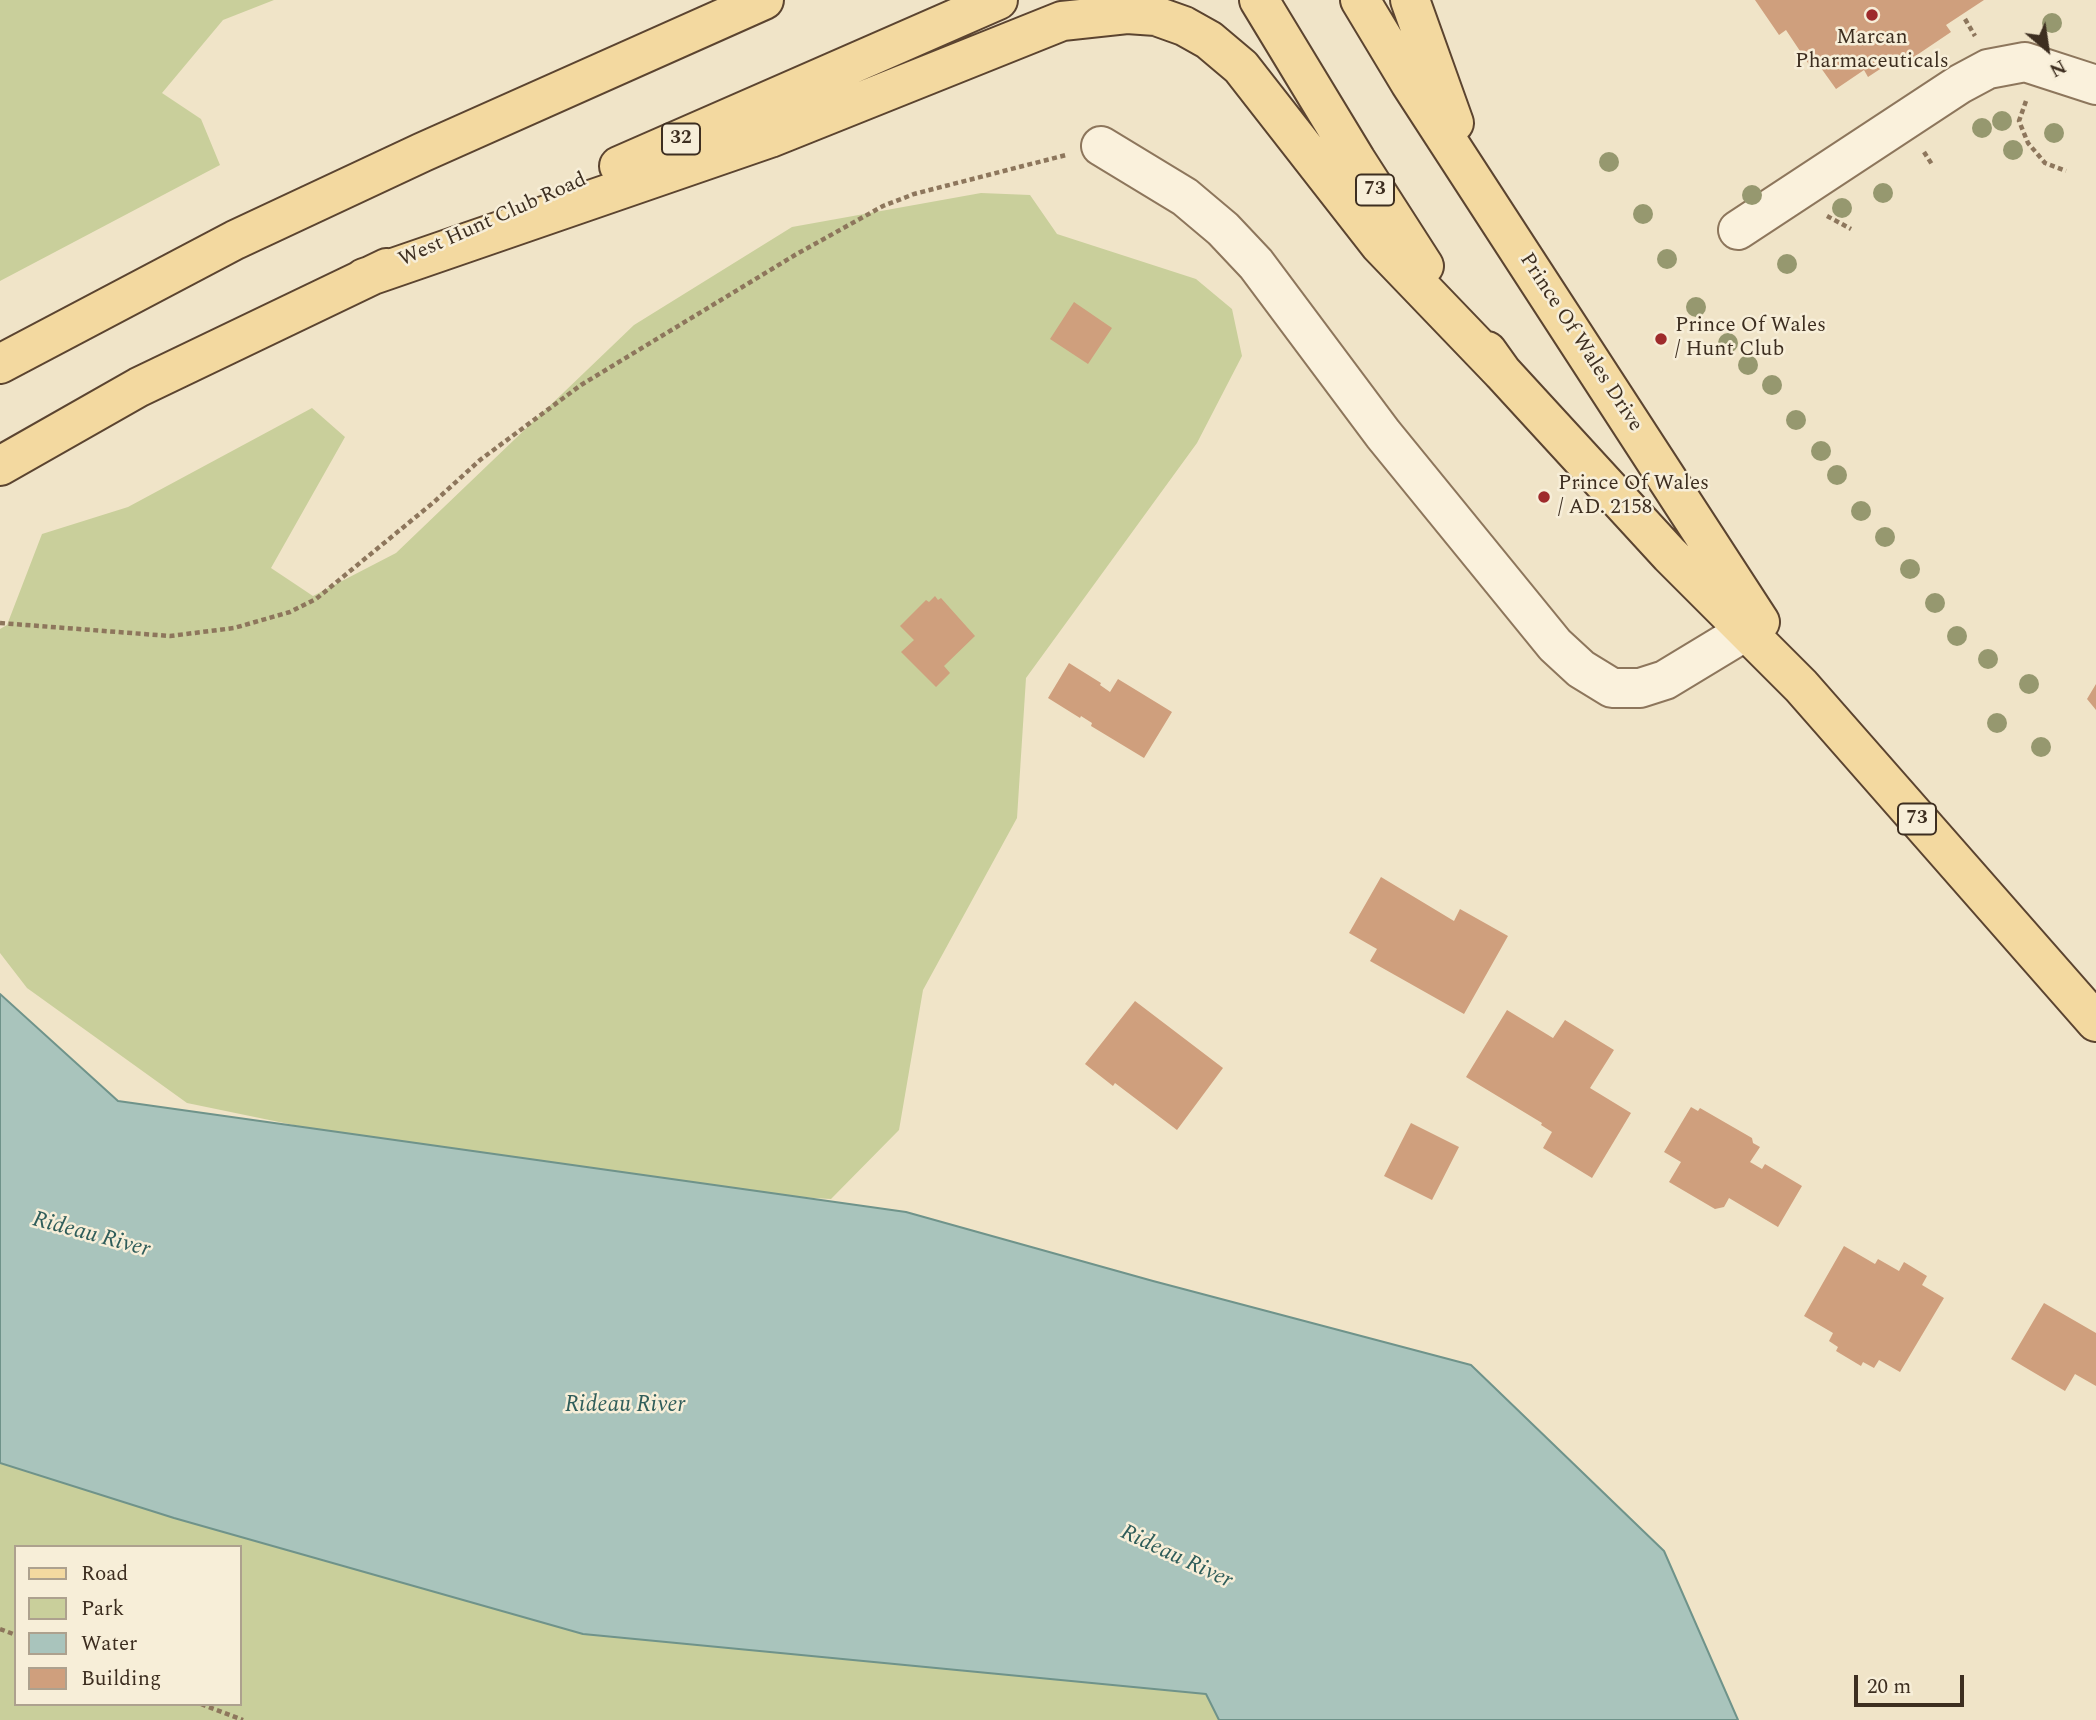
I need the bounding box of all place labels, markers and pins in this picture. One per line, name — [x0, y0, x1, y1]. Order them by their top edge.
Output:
marker: Marcan Pharmaceuticals — [1864, 7, 1880, 23]
place label: Marcan Pharmaceuticals — [1795, 26, 1949, 76]
place label: Prince Of Wales / Hunt Club — [1675, 314, 1826, 364]
marker: Prince Of Wales / Hunt Club — [1653, 331, 1669, 347]
place label: Prince Of Wales / AD. 2158 — [1558, 472, 1709, 522]
marker: Prince Of Wales / AD. 2158 — [1536, 489, 1552, 505]

